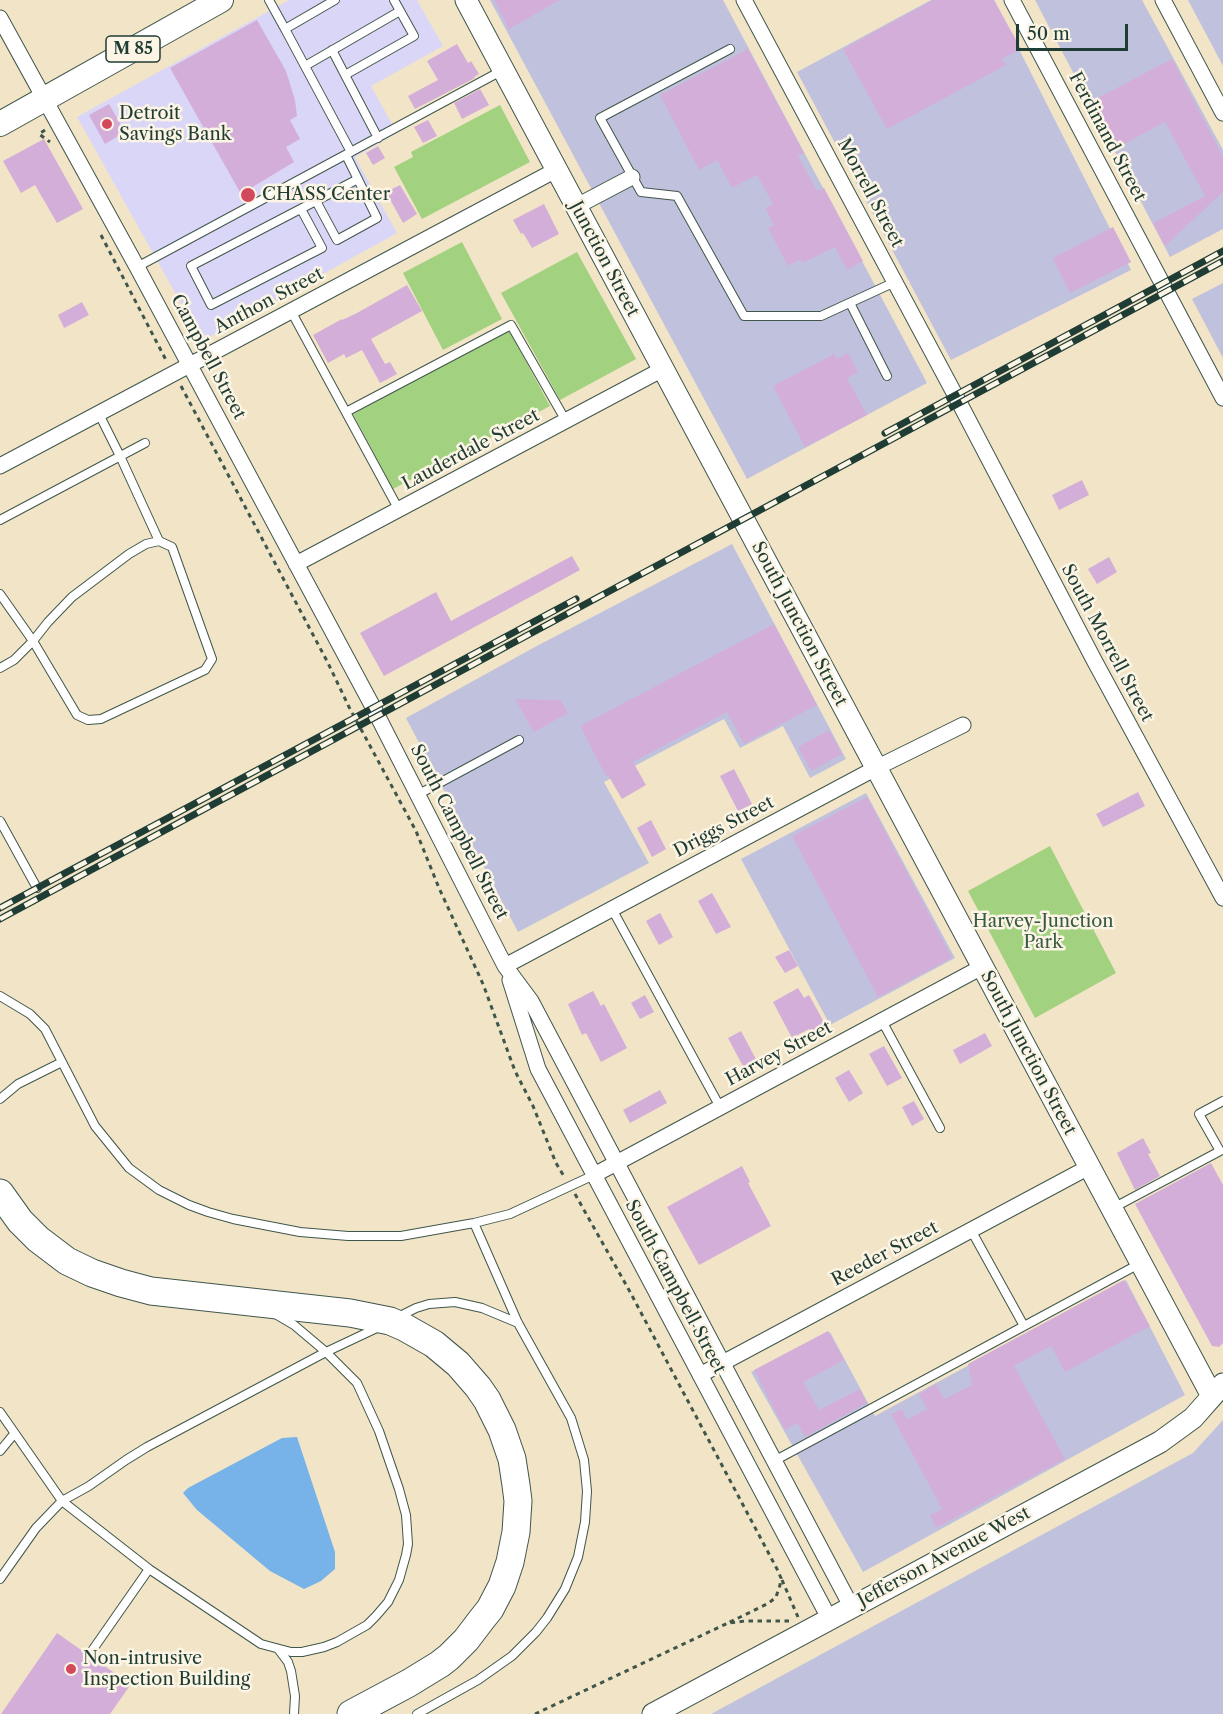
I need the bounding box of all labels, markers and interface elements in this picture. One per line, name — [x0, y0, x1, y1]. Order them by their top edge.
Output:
scale bar — [1019, 12, 1132, 50]
text: 50 m — [1027, 23, 1070, 45]
road number: M 85 — [106, 36, 160, 62]
street label: Ferdinand Street — [1064, 69, 1150, 205]
place label: Detroit Savings Bank — [119, 103, 231, 146]
marker: Detroit Savings Bank — [100, 117, 114, 131]
street label: Morrell Street — [832, 135, 908, 251]
place label: CHASS Center — [262, 184, 390, 206]
marker: CHASS Center — [239, 186, 257, 204]
street label: Junction Street — [564, 197, 644, 321]
street label: Anthon Street — [211, 263, 327, 339]
street label: Campbell Street — [166, 291, 250, 423]
street label: Lauderdale Street — [399, 405, 543, 495]
street label: South Junction Street — [746, 538, 852, 710]
street label: South Morrell Street — [1056, 560, 1158, 726]
street label: South Campbell Street — [405, 741, 513, 923]
street label: Driggs Street — [670, 792, 778, 862]
park label: Harvey-Junction Park — [972, 911, 1114, 954]
street label: South Junction Street — [975, 967, 1081, 1139]
street label: Harvey Street — [722, 1017, 836, 1091]
street label: South Campbell Street — [620, 1196, 730, 1378]
street label: Reeder Street — [828, 1217, 942, 1291]
street label: Jefferson Avenue West — [854, 1502, 1034, 1612]
place label: Non-intrusive Inspection Building — [83, 1648, 250, 1690]
marker: Non-intrusive Inspection Building — [64, 1662, 78, 1676]

